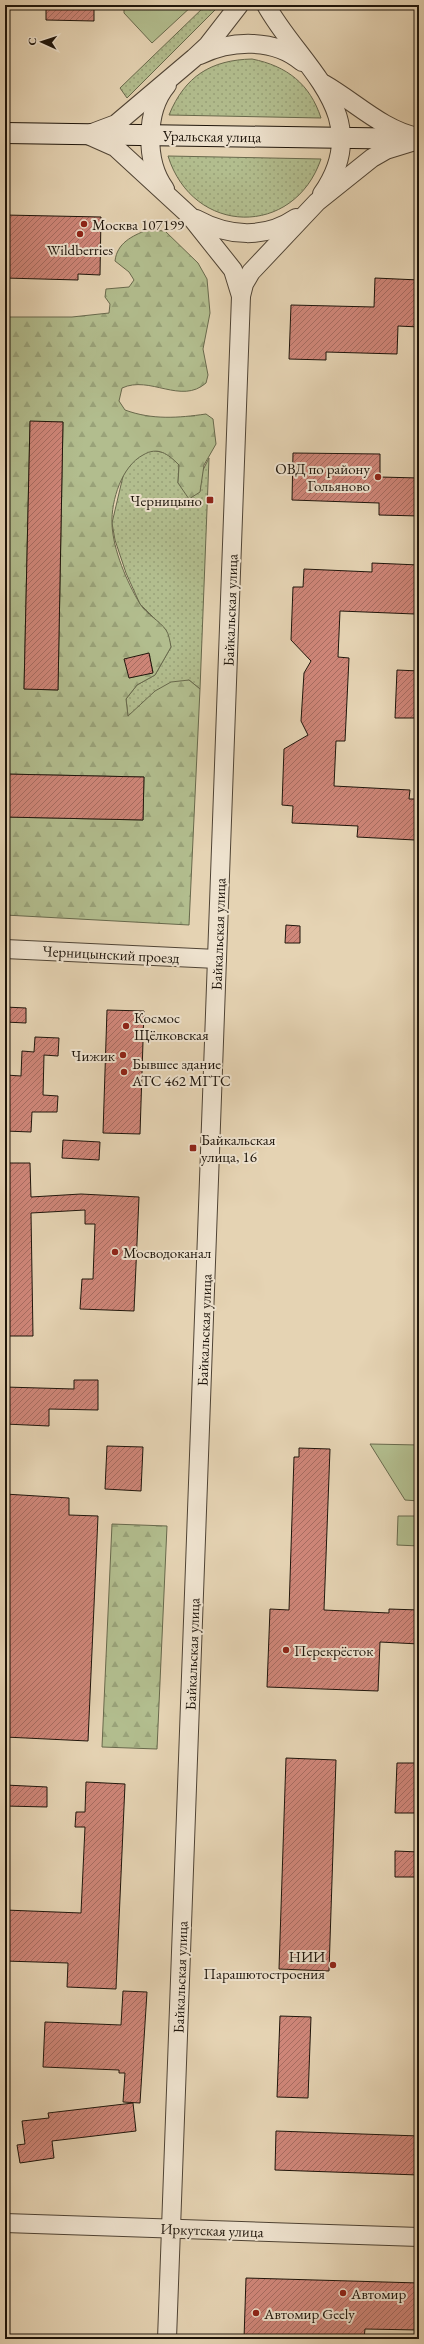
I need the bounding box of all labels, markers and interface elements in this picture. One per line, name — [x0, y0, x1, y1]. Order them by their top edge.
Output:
north arrow — [22, 22, 62, 62]
text: С — [25, 37, 39, 46]
street label: Уральская улица — [162, 126, 261, 146]
place label: Москва 107199 — [92, 215, 184, 234]
marker: Москва 107199 — [79, 219, 89, 229]
marker: Wildberries — [75, 229, 85, 239]
place label: Wildberries — [47, 240, 113, 259]
place label: ОВД по району Гольяново — [275, 459, 370, 495]
marker: ОВД по району Гольяново — [373, 472, 383, 482]
place label: Черницыно — [130, 491, 202, 510]
marker: Черницыно — [205, 495, 215, 505]
street label: Байкальская улица — [219, 553, 241, 667]
street label: Байкальская улица — [207, 877, 229, 991]
street label: Черницынский проезд — [42, 941, 180, 967]
place label: Космос Щёлковская — [134, 1008, 209, 1044]
marker: Космос Щёлковская — [121, 1021, 131, 1031]
place label: Чижик — [71, 1046, 115, 1065]
marker: Чижик — [118, 1050, 128, 1060]
place label: Бывшее здание АТС 462 МГТС — [131, 1054, 231, 1090]
marker: Бывшее здание АТС 462 МГТС — [119, 1067, 129, 1077]
place label: Байкальская улица, 16 — [201, 1130, 276, 1166]
marker: Байкальская улица, 16 — [188, 1143, 198, 1153]
place label: Мосводоканал — [123, 1243, 211, 1262]
marker: Мосводоканал — [110, 1247, 120, 1257]
street label: Байкальская улица — [193, 1273, 215, 1387]
street label: Байкальская улица — [181, 1597, 203, 1711]
place label: Перекрёсток — [294, 1641, 373, 1660]
marker: Перекрёсток — [281, 1645, 291, 1655]
street label: Байкальская улица — [169, 1920, 191, 2034]
place label: НИИ Парашютостроения — [204, 1947, 325, 1983]
marker: НИИ Парашютостроения — [328, 1960, 338, 1970]
street label: Иркутская улица — [160, 2219, 264, 2241]
place label: Автомир — [350, 2284, 406, 2303]
marker: Автомир — [338, 2288, 348, 2298]
place label: Автомир Geely — [263, 2304, 355, 2323]
marker: Автомир Geely — [251, 2308, 261, 2318]

